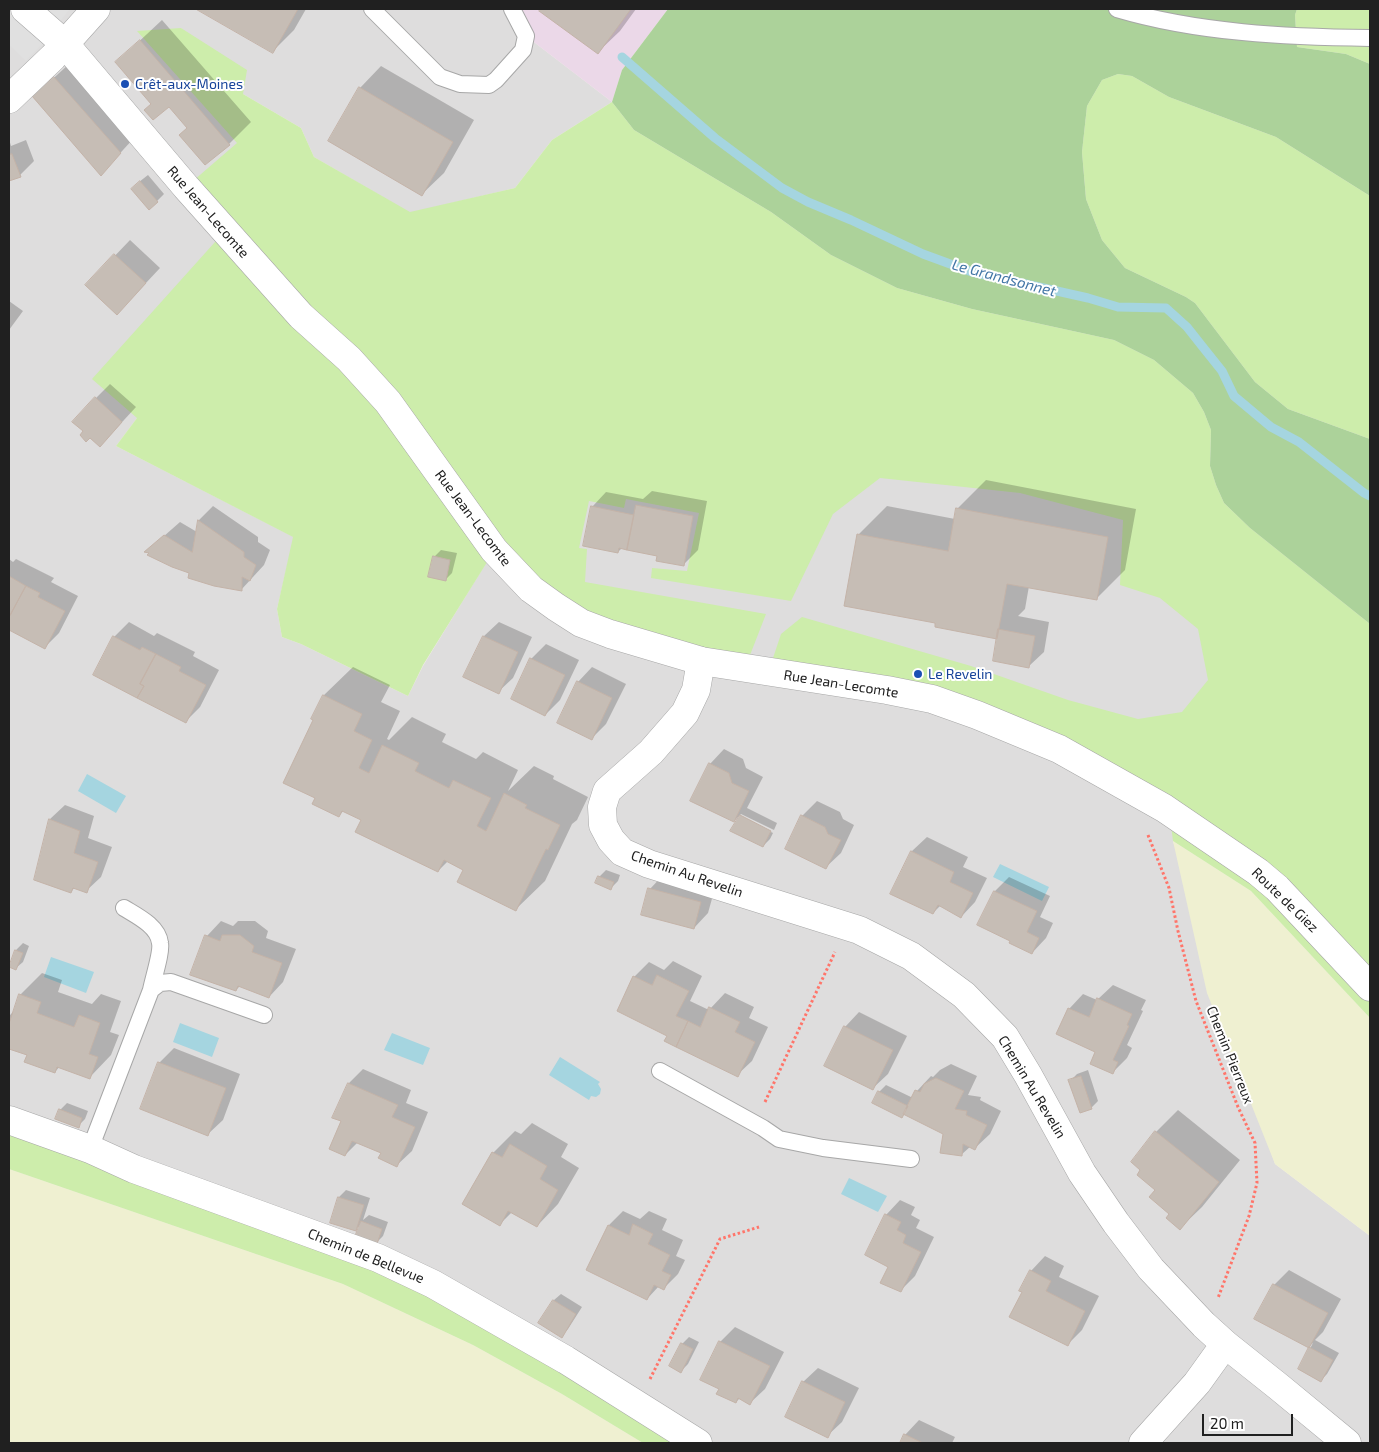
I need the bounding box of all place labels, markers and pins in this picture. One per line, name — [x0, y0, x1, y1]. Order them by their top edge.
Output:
place label: Crêt-aux-Moines — [135, 76, 243, 92]
marker: Crêt-aux-Moines — [119, 78, 131, 90]
place label: Le Revelin — [928, 666, 992, 682]
marker: Le Revelin — [912, 668, 924, 680]

